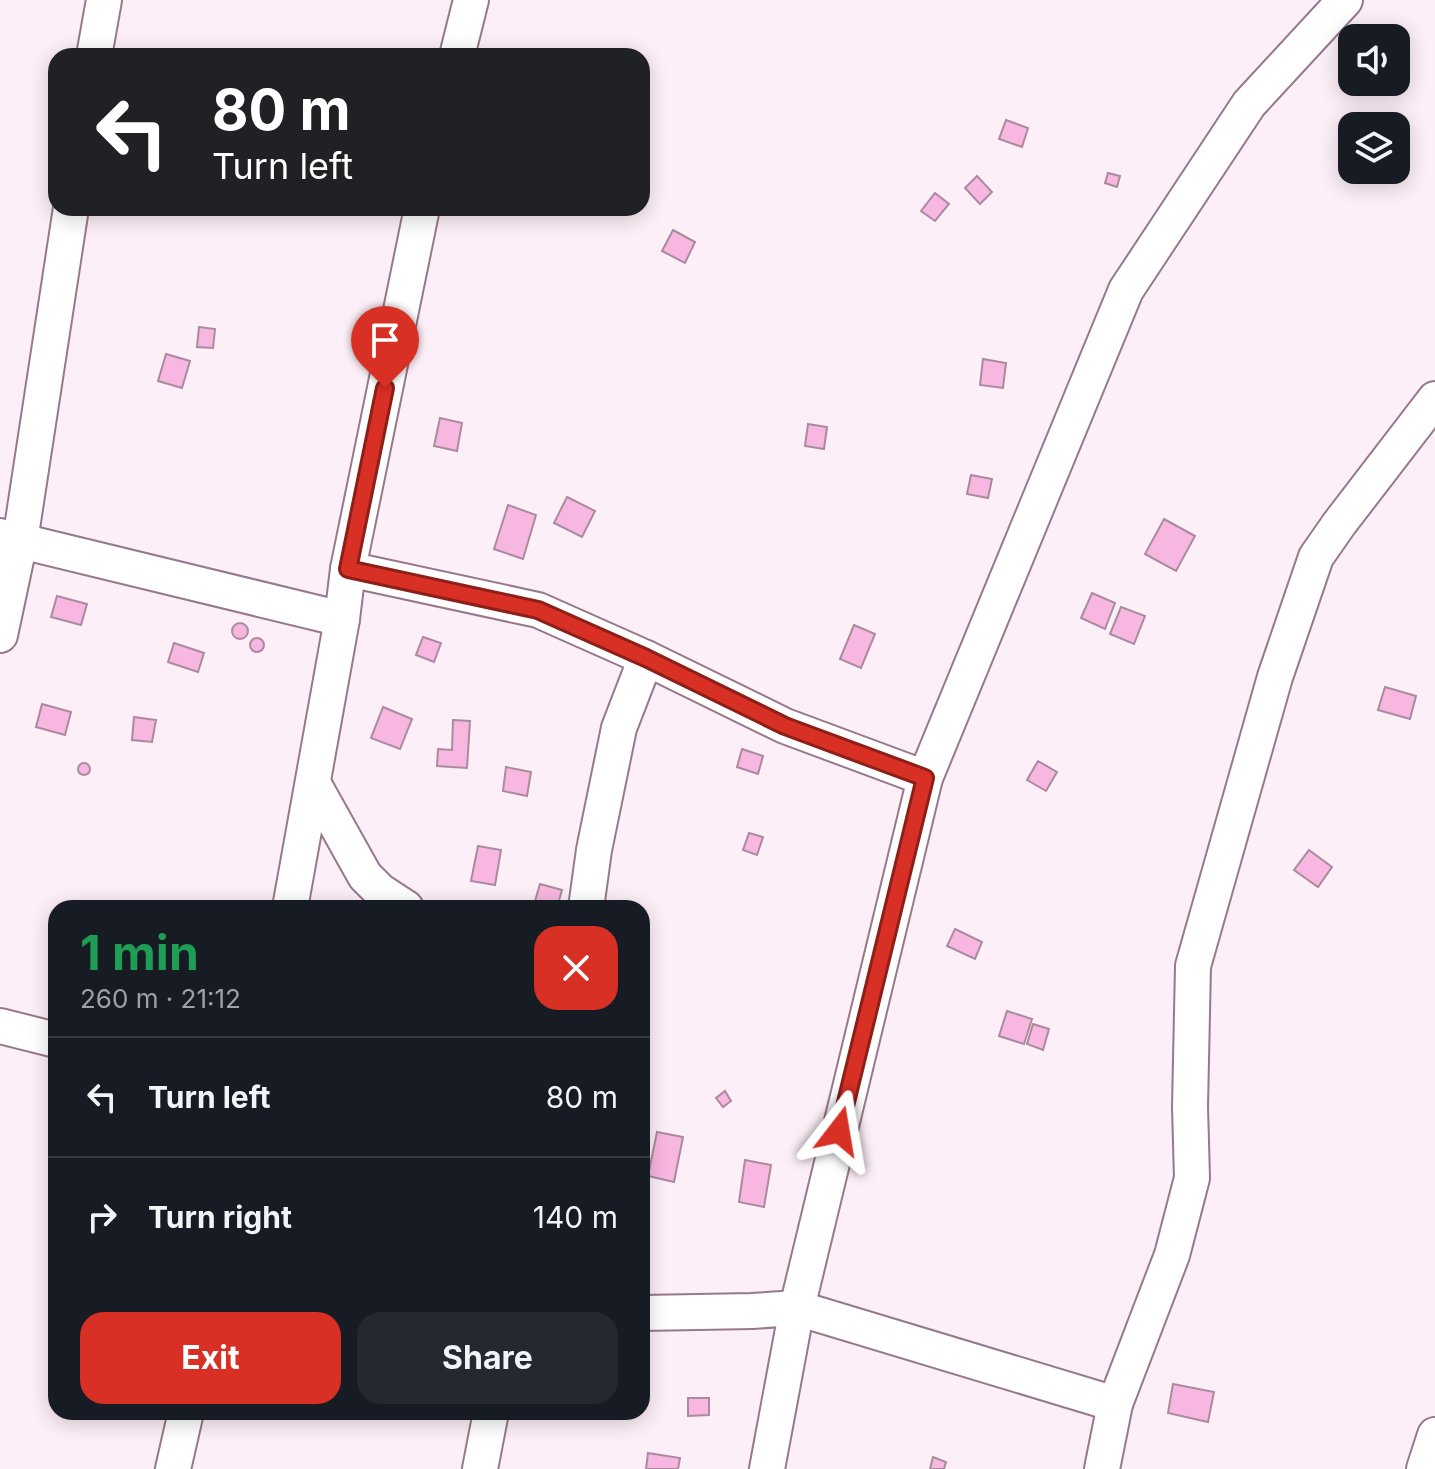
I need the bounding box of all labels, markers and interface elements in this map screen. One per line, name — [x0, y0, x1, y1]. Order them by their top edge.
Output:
map controls — [1338, 24, 1410, 184]
button: sound — [1338, 24, 1410, 96]
text: 80 m — [212, 76, 351, 144]
icon: left — [80, 80, 184, 184]
button: layers — [1338, 112, 1410, 184]
text: Turn left — [212, 144, 353, 188]
pin — [351, 306, 419, 388]
icon: arrive — [363, 318, 407, 362]
text: 1 min — [80, 923, 199, 982]
button: close — [534, 926, 618, 1010]
text: 260 m · 21:12 — [80, 983, 241, 1014]
icon: left — [80, 1075, 124, 1119]
text: Turn left — [148, 1079, 270, 1115]
text: 80 m — [546, 1079, 618, 1115]
position arrow — [797, 1089, 881, 1173]
icon: right — [80, 1195, 124, 1239]
text: Turn right — [148, 1199, 292, 1235]
text: 140 m — [533, 1199, 618, 1235]
button: Exit — [80, 1312, 341, 1404]
button: Share — [357, 1312, 618, 1404]

